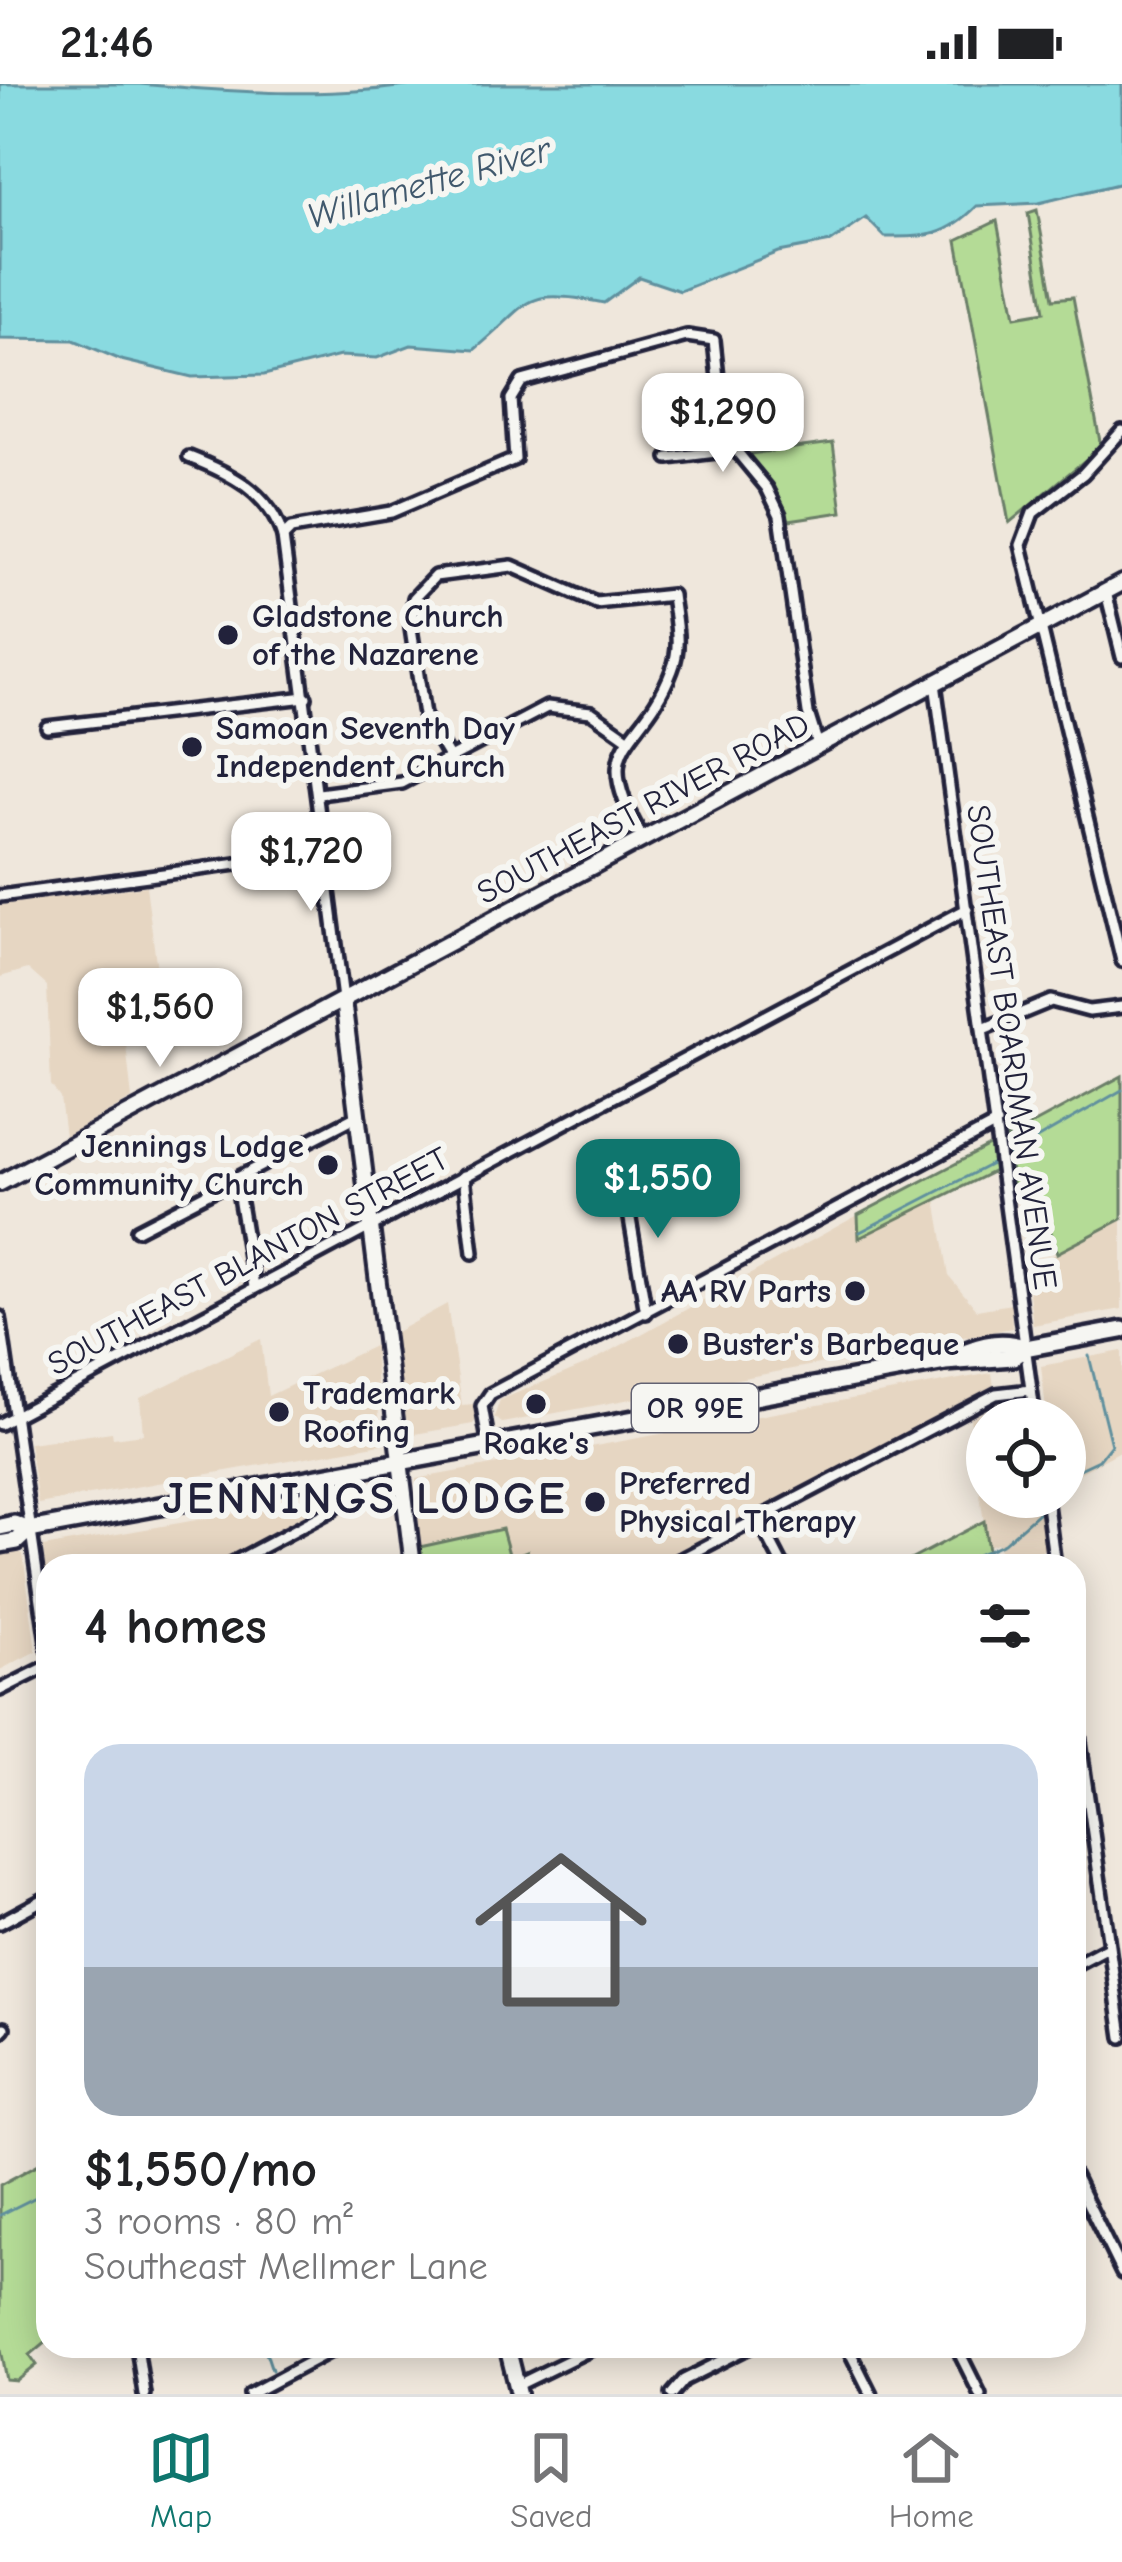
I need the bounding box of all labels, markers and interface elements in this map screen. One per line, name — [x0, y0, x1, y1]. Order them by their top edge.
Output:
text: 21:46 — [60, 16, 154, 68]
water label: Willamette River — [303, 128, 557, 237]
pin: $1,290 — [625, 373, 821, 475]
text: $1,290 — [669, 389, 777, 434]
place label: Gladstone Church of the Nazarene — [252, 597, 504, 673]
marker: Gladstone Church of the Nazarene — [215, 622, 241, 648]
street label: SOUTHEAST RIVER ROAD — [471, 704, 815, 912]
place label: Samoan Seventh Day Independent Church — [216, 709, 516, 785]
marker: Samoan Seventh Day Independent Church — [179, 734, 205, 760]
street label: SOUTHEAST BOARDMAN AVENUE — [959, 802, 1065, 1292]
pin: $1,720 — [213, 812, 409, 914]
text: $1,720 — [258, 828, 364, 873]
pin: $1,560 — [62, 968, 258, 1070]
text: $1,560 — [105, 984, 215, 1029]
place label: Jennings Lodge Community Church — [34, 1127, 304, 1203]
street label: SOUTHEAST BLANTON STREET — [41, 1139, 455, 1383]
pin: $1,550 — [560, 1139, 756, 1241]
marker: Jennings Lodge Community Church — [315, 1152, 341, 1178]
text: $1,550 — [603, 1155, 713, 1200]
place label: AA RV Parts — [661, 1272, 831, 1310]
marker: AA RV Parts — [842, 1278, 868, 1304]
place label: Buster's Barbeque — [702, 1325, 959, 1363]
marker: Buster's Barbeque — [665, 1331, 691, 1357]
place label: Trademark Roofing — [303, 1374, 455, 1450]
road number: OR 99E — [632, 1384, 758, 1432]
marker: Roake's — [523, 1391, 549, 1417]
map controls — [966, 1398, 1086, 1518]
button: locate — [966, 1398, 1086, 1518]
marker: Trademark Roofing — [266, 1399, 292, 1425]
place label: Roake's — [483, 1424, 589, 1462]
place label: Preferred Physical Therapy — [619, 1464, 857, 1540]
district label: JENNINGS LODGE — [162, 1472, 568, 1524]
marker: Preferred Physical Therapy — [582, 1489, 608, 1515]
icon: filters — [972, 1593, 1038, 1659]
text: 4 homes — [84, 1597, 267, 1656]
icon: home — [453, 1822, 669, 2038]
text: $1,550/mo — [84, 2140, 317, 2199]
text: 3 rooms · 80 m² — [84, 2199, 353, 2244]
text: Southeast Mellmer Lane — [84, 2244, 488, 2289]
tab: Map — [148, 2425, 214, 2535]
tab: Saved — [510, 2425, 593, 2535]
tab: Home — [889, 2425, 974, 2535]

